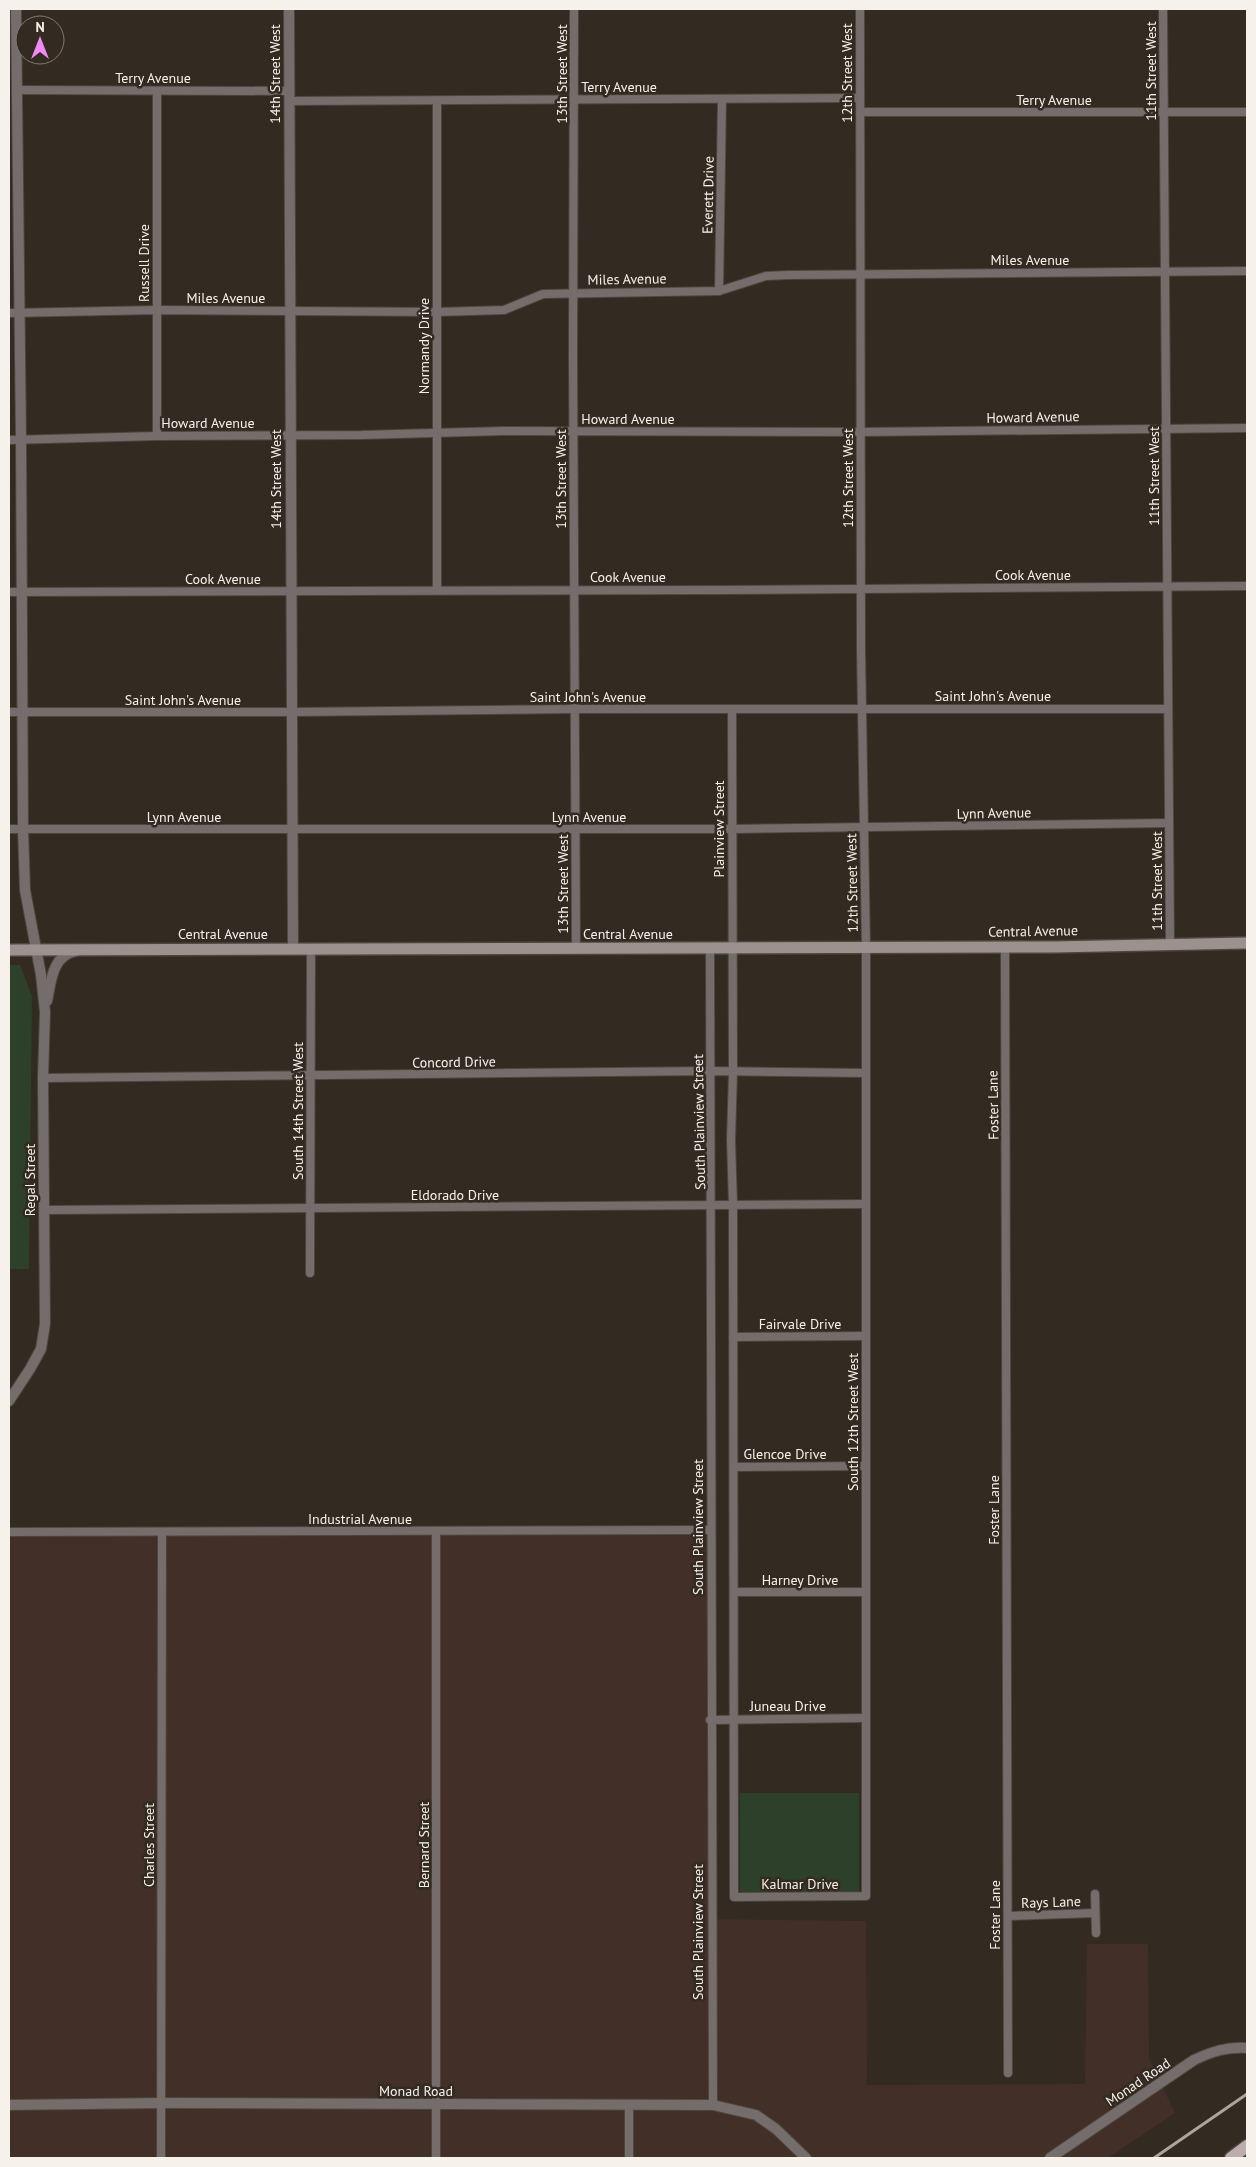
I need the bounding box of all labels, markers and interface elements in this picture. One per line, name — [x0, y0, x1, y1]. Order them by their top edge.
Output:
north arrow — [15, 15, 65, 65]
text: N — [35, 18, 45, 36]
street label: 11th Street West — [1142, 21, 1160, 121]
street label: 12th Street West — [838, 23, 856, 123]
street label: 14th Street West — [266, 24, 284, 124]
street label: 13th Street West — [553, 24, 571, 124]
street label: Terry Avenue — [115, 69, 191, 87]
street label: Terry Avenue — [581, 78, 657, 96]
street label: Terry Avenue — [1016, 91, 1092, 109]
street label: Everett Drive — [698, 156, 718, 234]
street label: Russell Drive — [135, 224, 153, 302]
street label: Miles Avenue — [991, 251, 1069, 269]
street label: Miles Avenue — [587, 269, 667, 289]
street label: Miles Avenue — [187, 289, 265, 307]
street label: Normandy Drive — [415, 298, 433, 394]
street label: Howard Avenue — [986, 407, 1080, 427]
street label: Howard Avenue — [581, 410, 675, 428]
street label: Howard Avenue — [161, 414, 255, 432]
street label: 11th Street West — [1145, 426, 1163, 526]
street label: 12th Street West — [839, 428, 857, 528]
street label: 14th Street West — [267, 429, 285, 529]
street label: 13th Street West — [552, 429, 570, 529]
street label: Cook Avenue — [995, 566, 1071, 584]
street label: Cook Avenue — [590, 568, 666, 586]
street label: Cook Avenue — [185, 570, 261, 588]
street label: Saint John's Avenue — [935, 687, 1051, 705]
street label: Saint John's Avenue — [530, 688, 646, 706]
street label: Saint John's Avenue — [125, 691, 241, 709]
street label: Plainview Street — [710, 780, 728, 878]
street label: Lynn Avenue — [956, 803, 1032, 823]
street label: Lynn Avenue — [147, 808, 221, 826]
street label: Lynn Avenue — [552, 808, 626, 826]
street label: 11th Street West — [1148, 831, 1166, 931]
street label: 12th Street West — [842, 833, 862, 933]
street label: 13th Street West — [554, 834, 572, 934]
street label: Central Avenue — [988, 921, 1078, 941]
street label: Central Avenue — [178, 925, 268, 943]
street label: Central Avenue — [583, 925, 673, 943]
street label: South 14th Street West — [289, 1042, 307, 1180]
street label: Concord Drive — [412, 1052, 496, 1072]
street label: South Plainview Street — [689, 1054, 709, 1190]
street label: Foster Lane — [983, 1070, 1003, 1140]
street label: Regal Street — [21, 1143, 39, 1216]
street label: Eldorado Drive — [411, 1186, 499, 1204]
street label: Fairvale Drive — [759, 1315, 841, 1333]
street label: South 12th Street West — [844, 1353, 862, 1491]
street label: Glencoe Drive — [743, 1445, 827, 1463]
street label: South Plainview Street — [689, 1459, 707, 1595]
street label: Foster Lane — [985, 1475, 1003, 1545]
street label: Industrial Avenue — [308, 1510, 412, 1528]
street label: Harney Drive — [762, 1571, 838, 1589]
street label: Juneau Drive — [749, 1697, 826, 1715]
street label: Bernard Street — [415, 1802, 433, 1888]
street label: Charles Street — [140, 1803, 158, 1887]
street label: South Plainview Street — [689, 1864, 707, 2000]
street label: Kalmar Drive — [761, 1875, 839, 1893]
street label: Foster Lane — [986, 1880, 1004, 1950]
street label: Rays Lane — [1021, 1892, 1081, 1912]
street label: Monad Road — [1102, 2054, 1174, 2110]
street label: Monad Road — [379, 2082, 453, 2100]

